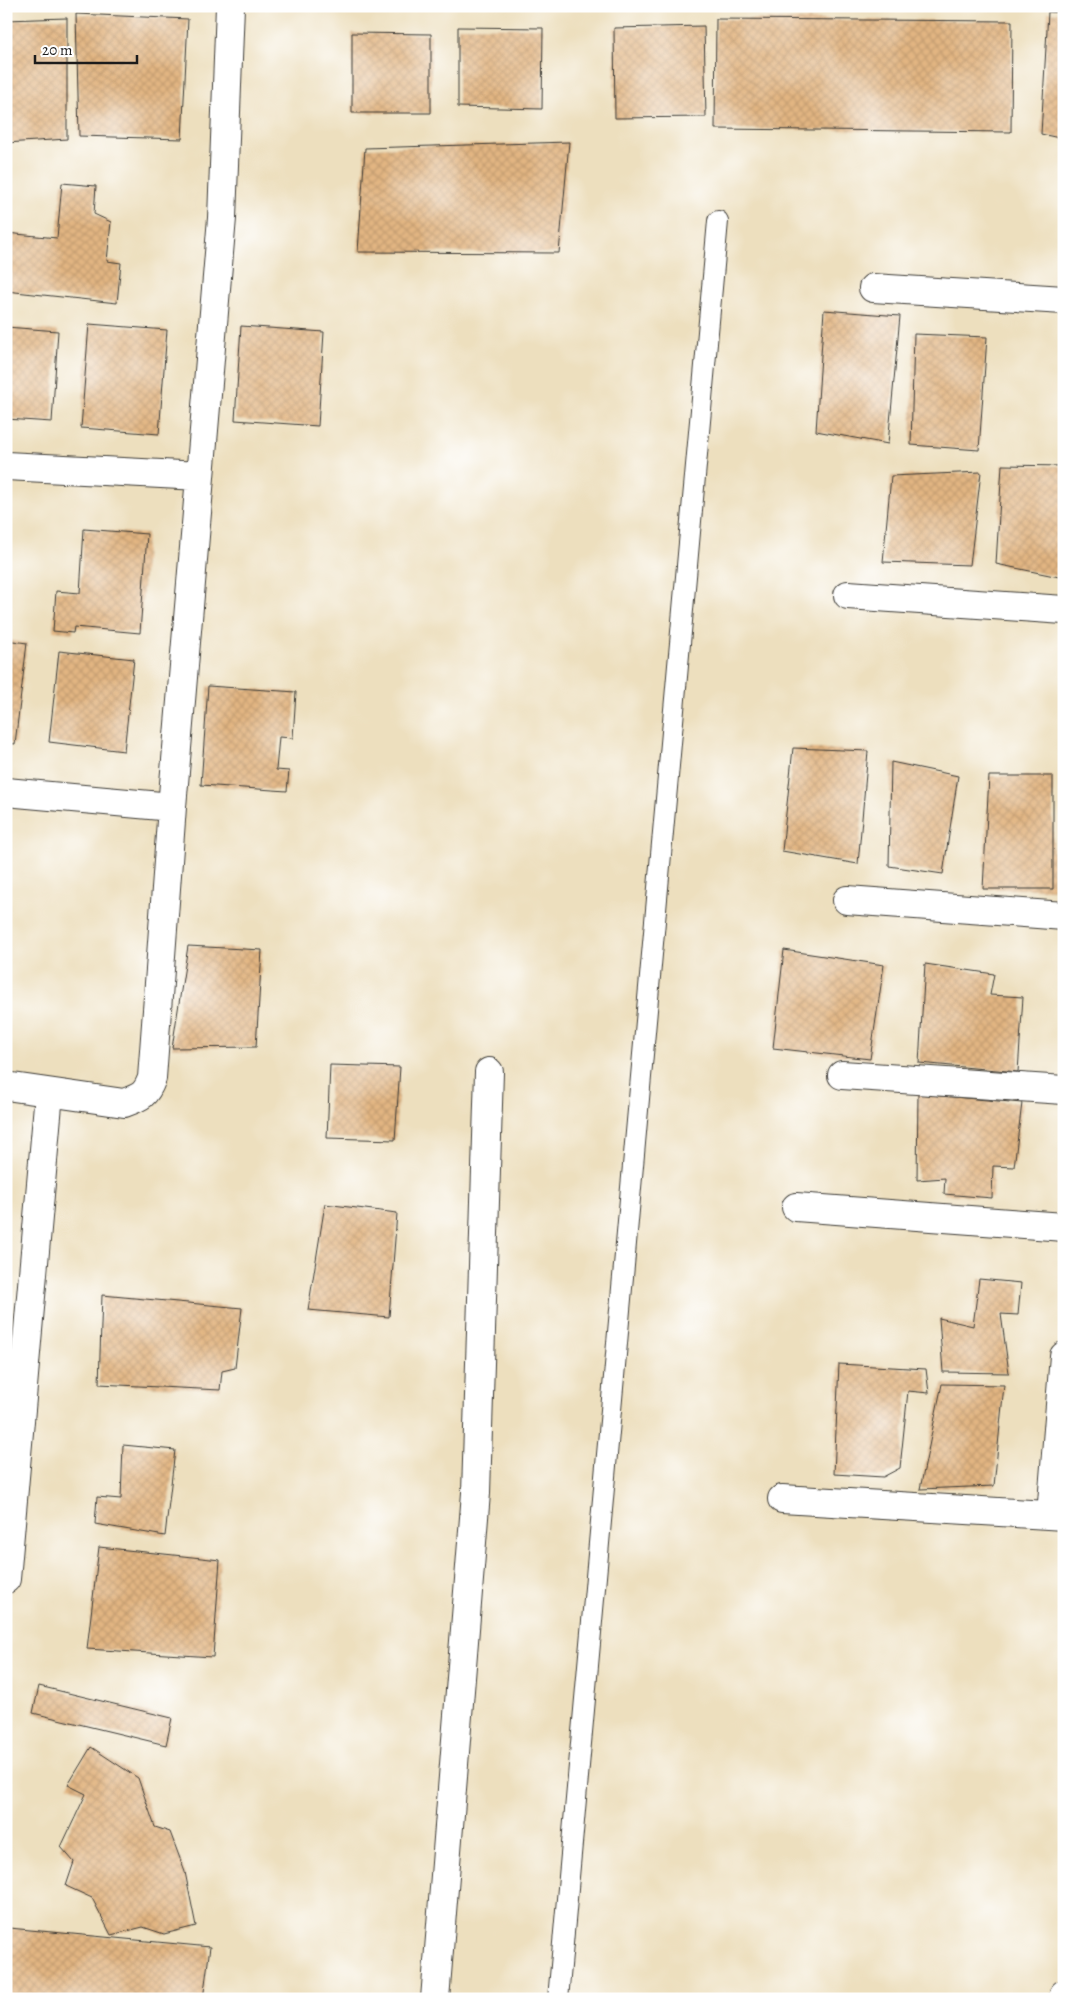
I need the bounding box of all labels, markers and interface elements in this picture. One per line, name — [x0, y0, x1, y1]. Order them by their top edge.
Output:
scale bar — [35, 32, 138, 64]
text: 20 m — [42, 40, 73, 60]

